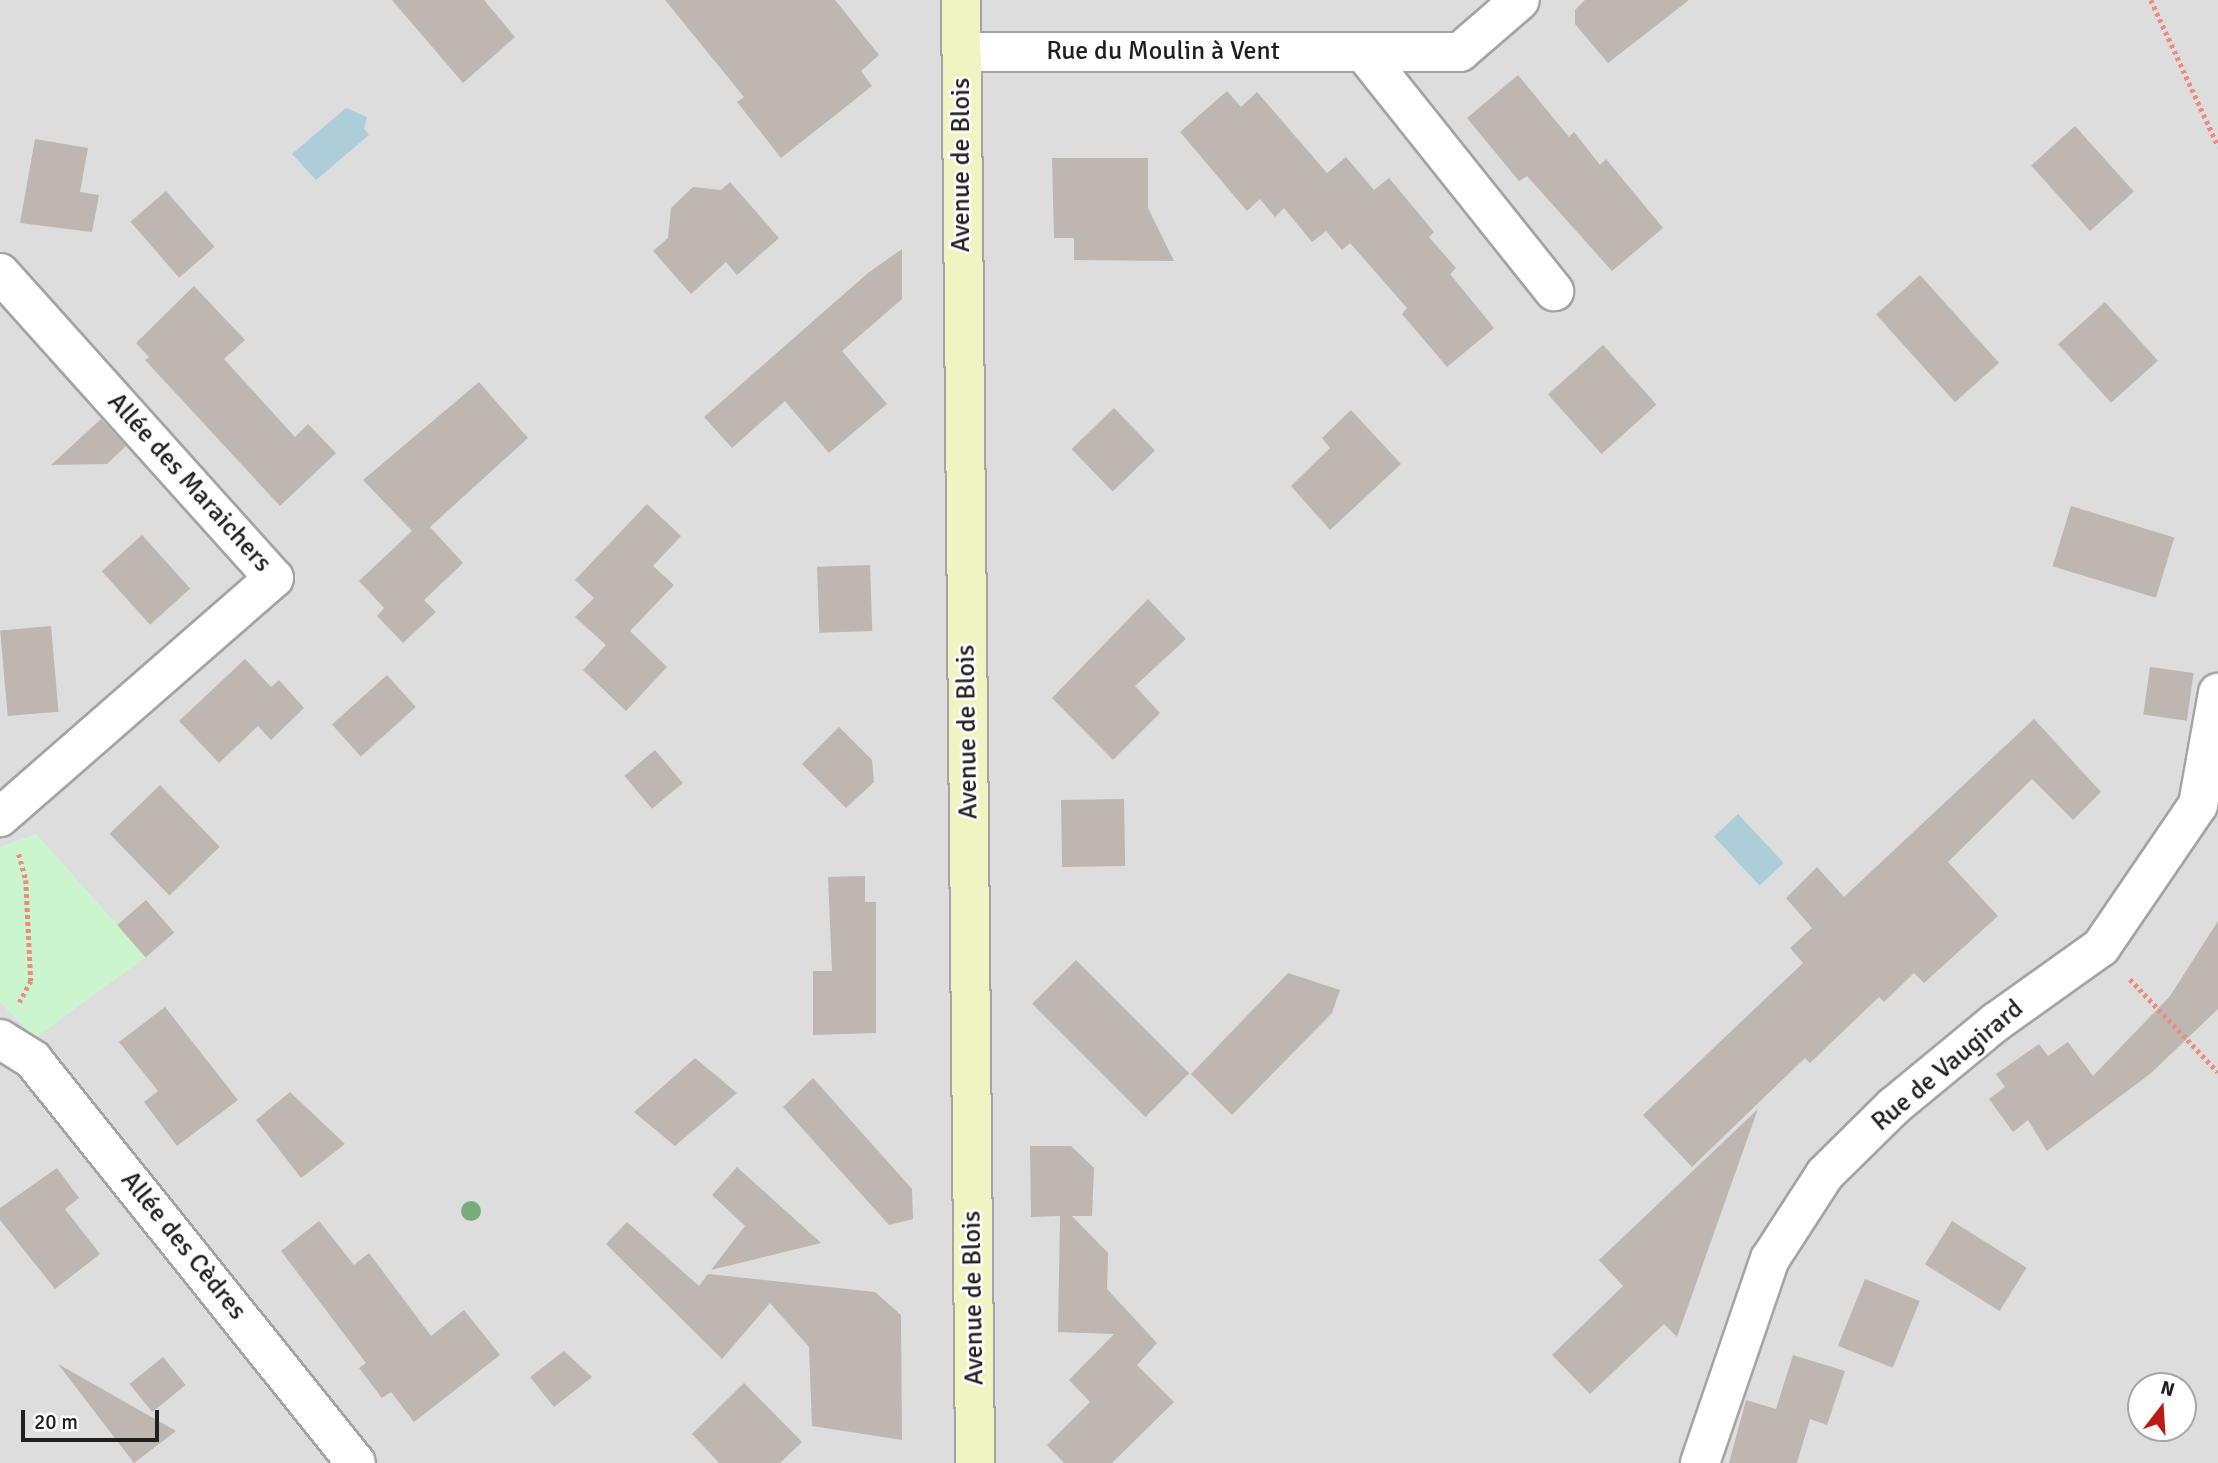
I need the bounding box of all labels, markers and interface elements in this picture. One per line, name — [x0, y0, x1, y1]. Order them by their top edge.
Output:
street label: Rue du Moulin à Vent — [1046, 36, 1280, 68]
street label: Avenue de Blois — [946, 78, 978, 252]
street label: Allée des Maraichers — [100, 387, 278, 579]
street label: Avenue de Blois — [951, 644, 985, 820]
street label: Rue de Vaugirard — [1866, 994, 2030, 1138]
street label: Allée des Cèdres — [114, 1166, 252, 1326]
street label: Avenue de Blois — [957, 1210, 991, 1386]
north arrow — [2127, 1372, 2197, 1442]
text: N — [2158, 1375, 2177, 1402]
scale bar — [24, 1396, 163, 1440]
text: 20 m — [34, 1409, 78, 1435]

